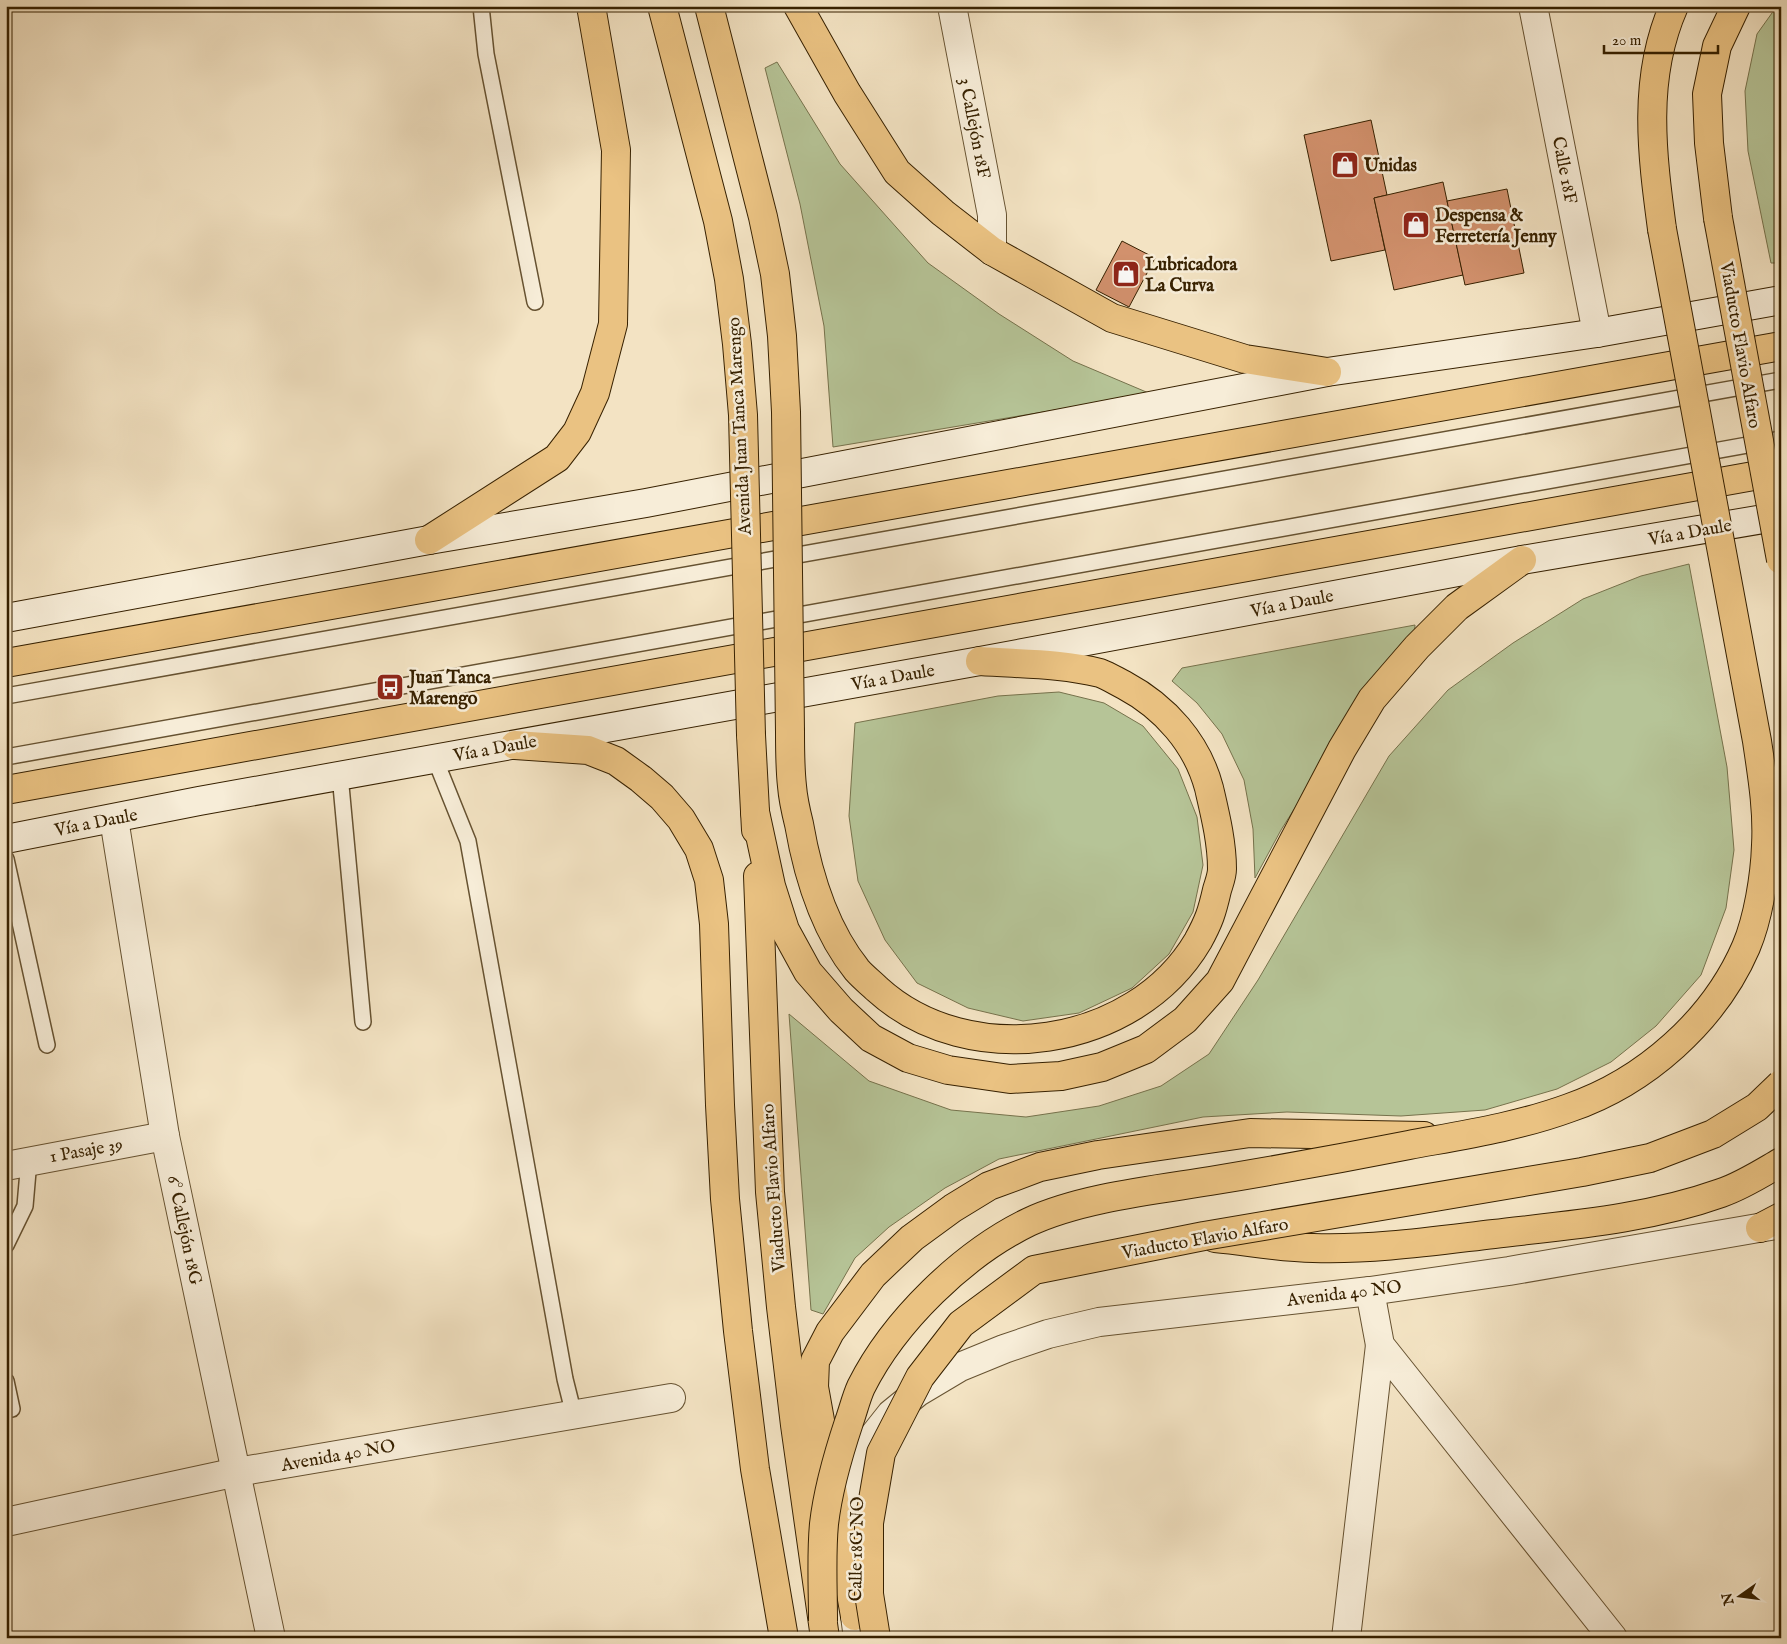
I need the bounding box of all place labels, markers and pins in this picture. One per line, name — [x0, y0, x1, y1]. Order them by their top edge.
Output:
shop icon: Unidas — [1330, 150, 1360, 180]
place label: Unidas — [1363, 155, 1417, 178]
place label: Despensa & Ferretería Jenny — [1435, 205, 1558, 249]
shop icon: Despensa & Ferretería Jenny — [1401, 210, 1431, 240]
place label: Lubricadora La Curva — [1145, 254, 1238, 298]
shop icon: Lubricadora La Curva — [1111, 259, 1141, 289]
place label: Juan Tanca Marengo — [407, 667, 492, 711]
bus stop icon: Juan Tanca Marengo — [375, 672, 405, 702]

